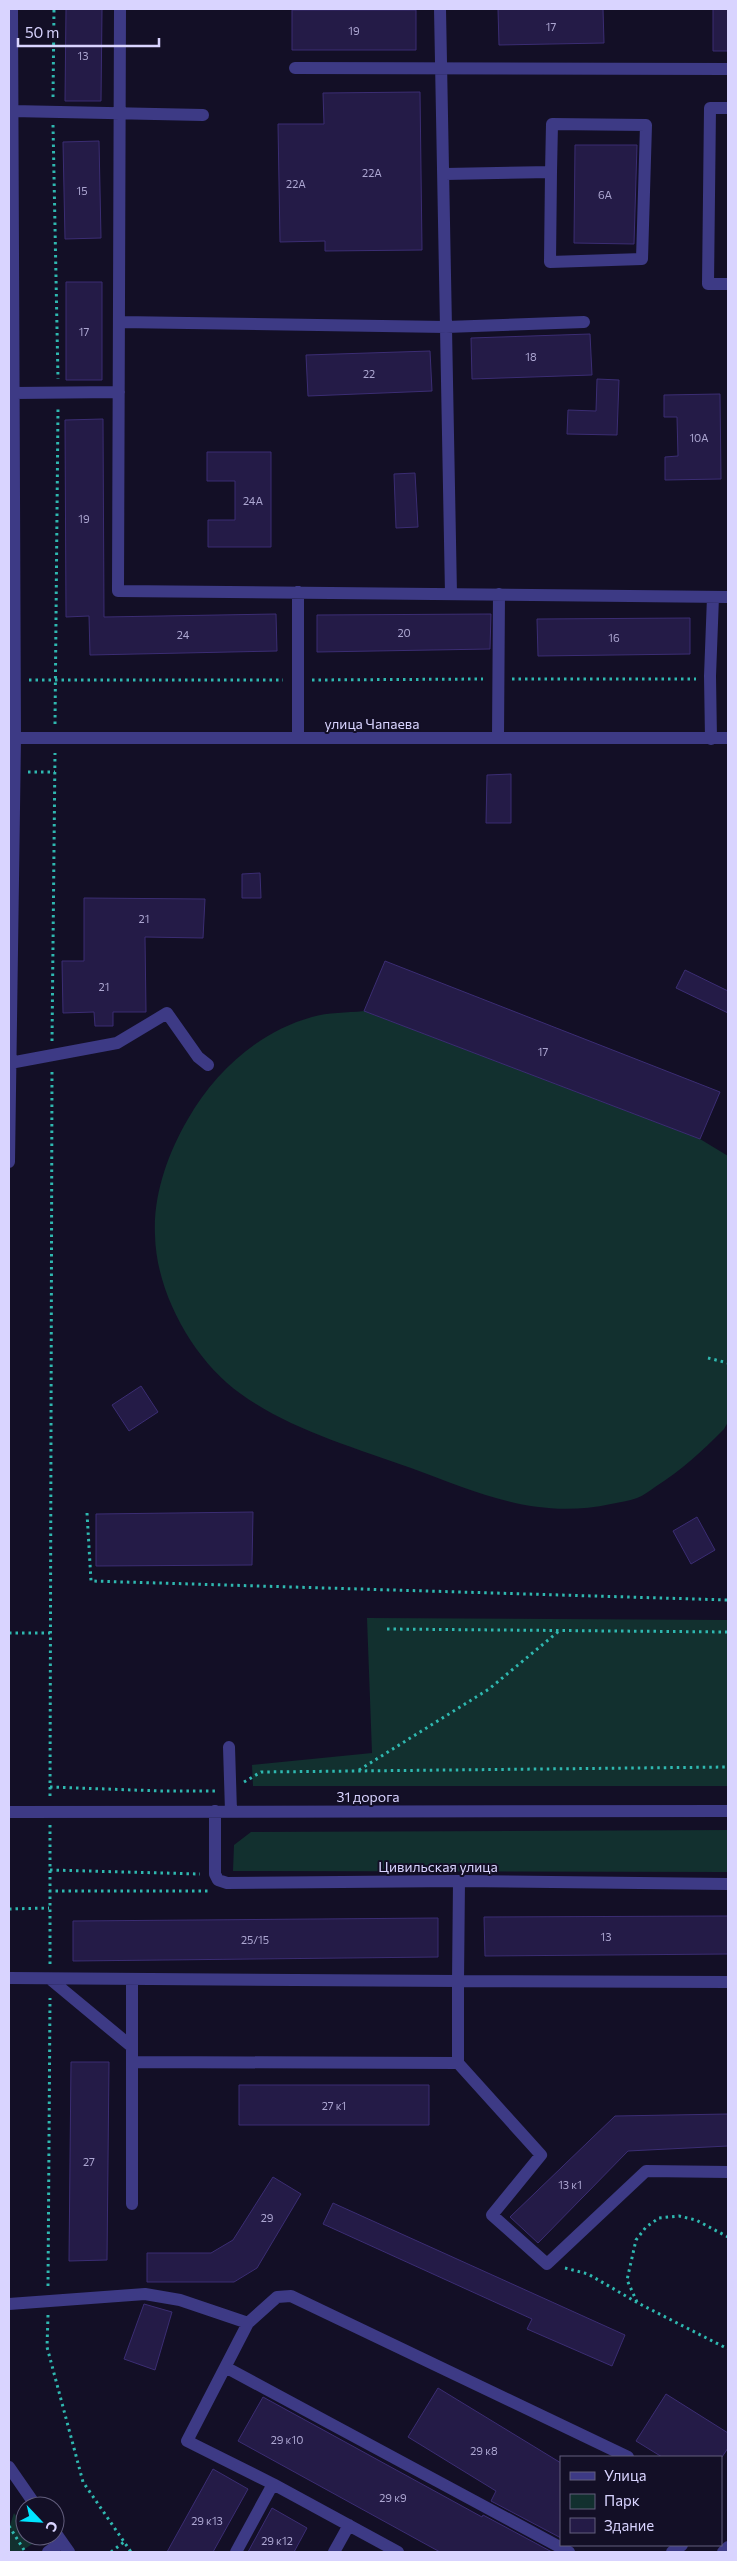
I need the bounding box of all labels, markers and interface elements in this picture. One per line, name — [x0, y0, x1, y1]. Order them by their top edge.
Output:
scale bar — [18, 15, 159, 47]
house number: 17 — [546, 20, 556, 33]
text: 50 m — [25, 23, 59, 41]
house number: 19 — [348, 24, 360, 37]
house number: 13 — [78, 49, 88, 62]
house number: 22А — [362, 166, 382, 179]
house number: 22А — [286, 177, 306, 190]
house number: 15 — [76, 184, 88, 197]
house number: 6А — [598, 188, 612, 201]
house number: 17 — [79, 325, 89, 338]
house number: 18 — [525, 350, 537, 363]
house number: 22 — [363, 367, 375, 380]
house number: 10А — [689, 431, 709, 444]
house number: 24А — [243, 494, 263, 507]
house number: 19 — [78, 512, 90, 525]
house number: 20 — [397, 626, 411, 639]
house number: 24 — [177, 628, 190, 641]
house number: 16 — [608, 631, 620, 644]
street label: улица Чапаева — [325, 715, 420, 732]
house number: 21 — [139, 912, 149, 925]
house number: 21 — [99, 980, 109, 993]
house number: 17 — [538, 1045, 548, 1058]
street label: 31 дорога — [336, 1788, 400, 1805]
street label: Цивильская улица — [378, 1858, 498, 1875]
house number: 13 — [601, 1930, 611, 1943]
house number: 25/15 — [241, 1933, 269, 1946]
house number: 27 к1 — [322, 2099, 346, 2112]
house number: 27 — [83, 2155, 95, 2168]
house number: 13 к1 — [558, 2178, 582, 2191]
house number: 29 — [261, 2211, 274, 2224]
house number: 29 к10 — [271, 2433, 303, 2446]
house number: 29 к8 — [470, 2444, 498, 2457]
legend — [560, 2456, 722, 2546]
text: Улица — [604, 2466, 646, 2484]
house number: 29 к9 — [379, 2491, 407, 2504]
text: Парк — [604, 2491, 640, 2509]
north arrow — [15, 2496, 65, 2546]
house number: 29 к13 — [191, 2514, 223, 2527]
text: Здание — [604, 2516, 654, 2534]
text: С — [43, 2519, 62, 2535]
house number: 29 к12 — [261, 2534, 293, 2547]

